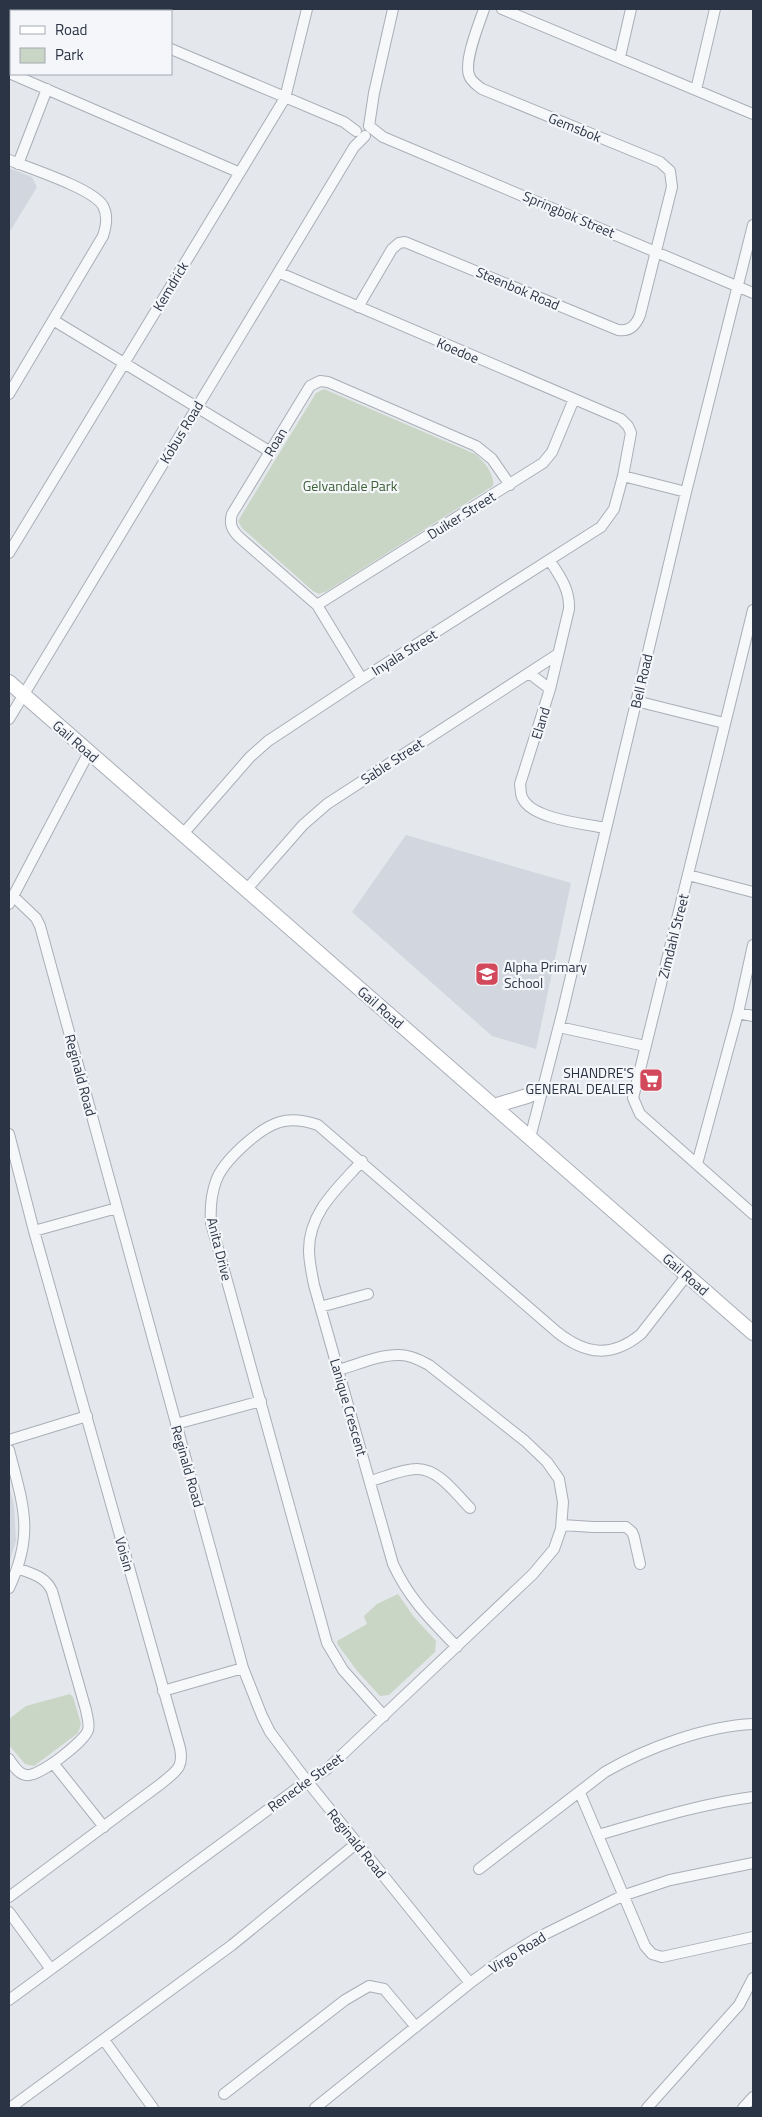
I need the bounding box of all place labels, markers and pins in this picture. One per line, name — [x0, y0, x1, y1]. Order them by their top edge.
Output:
place label: Alpha Primary School — [504, 956, 587, 993]
school or university icon: Alpha Primary School — [474, 961, 500, 987]
place label: SHANDRE'S GENERAL DEALER — [526, 1062, 634, 1099]
supermarket icon: SHANDRE'S GENERAL DEALER — [638, 1067, 664, 1093]

